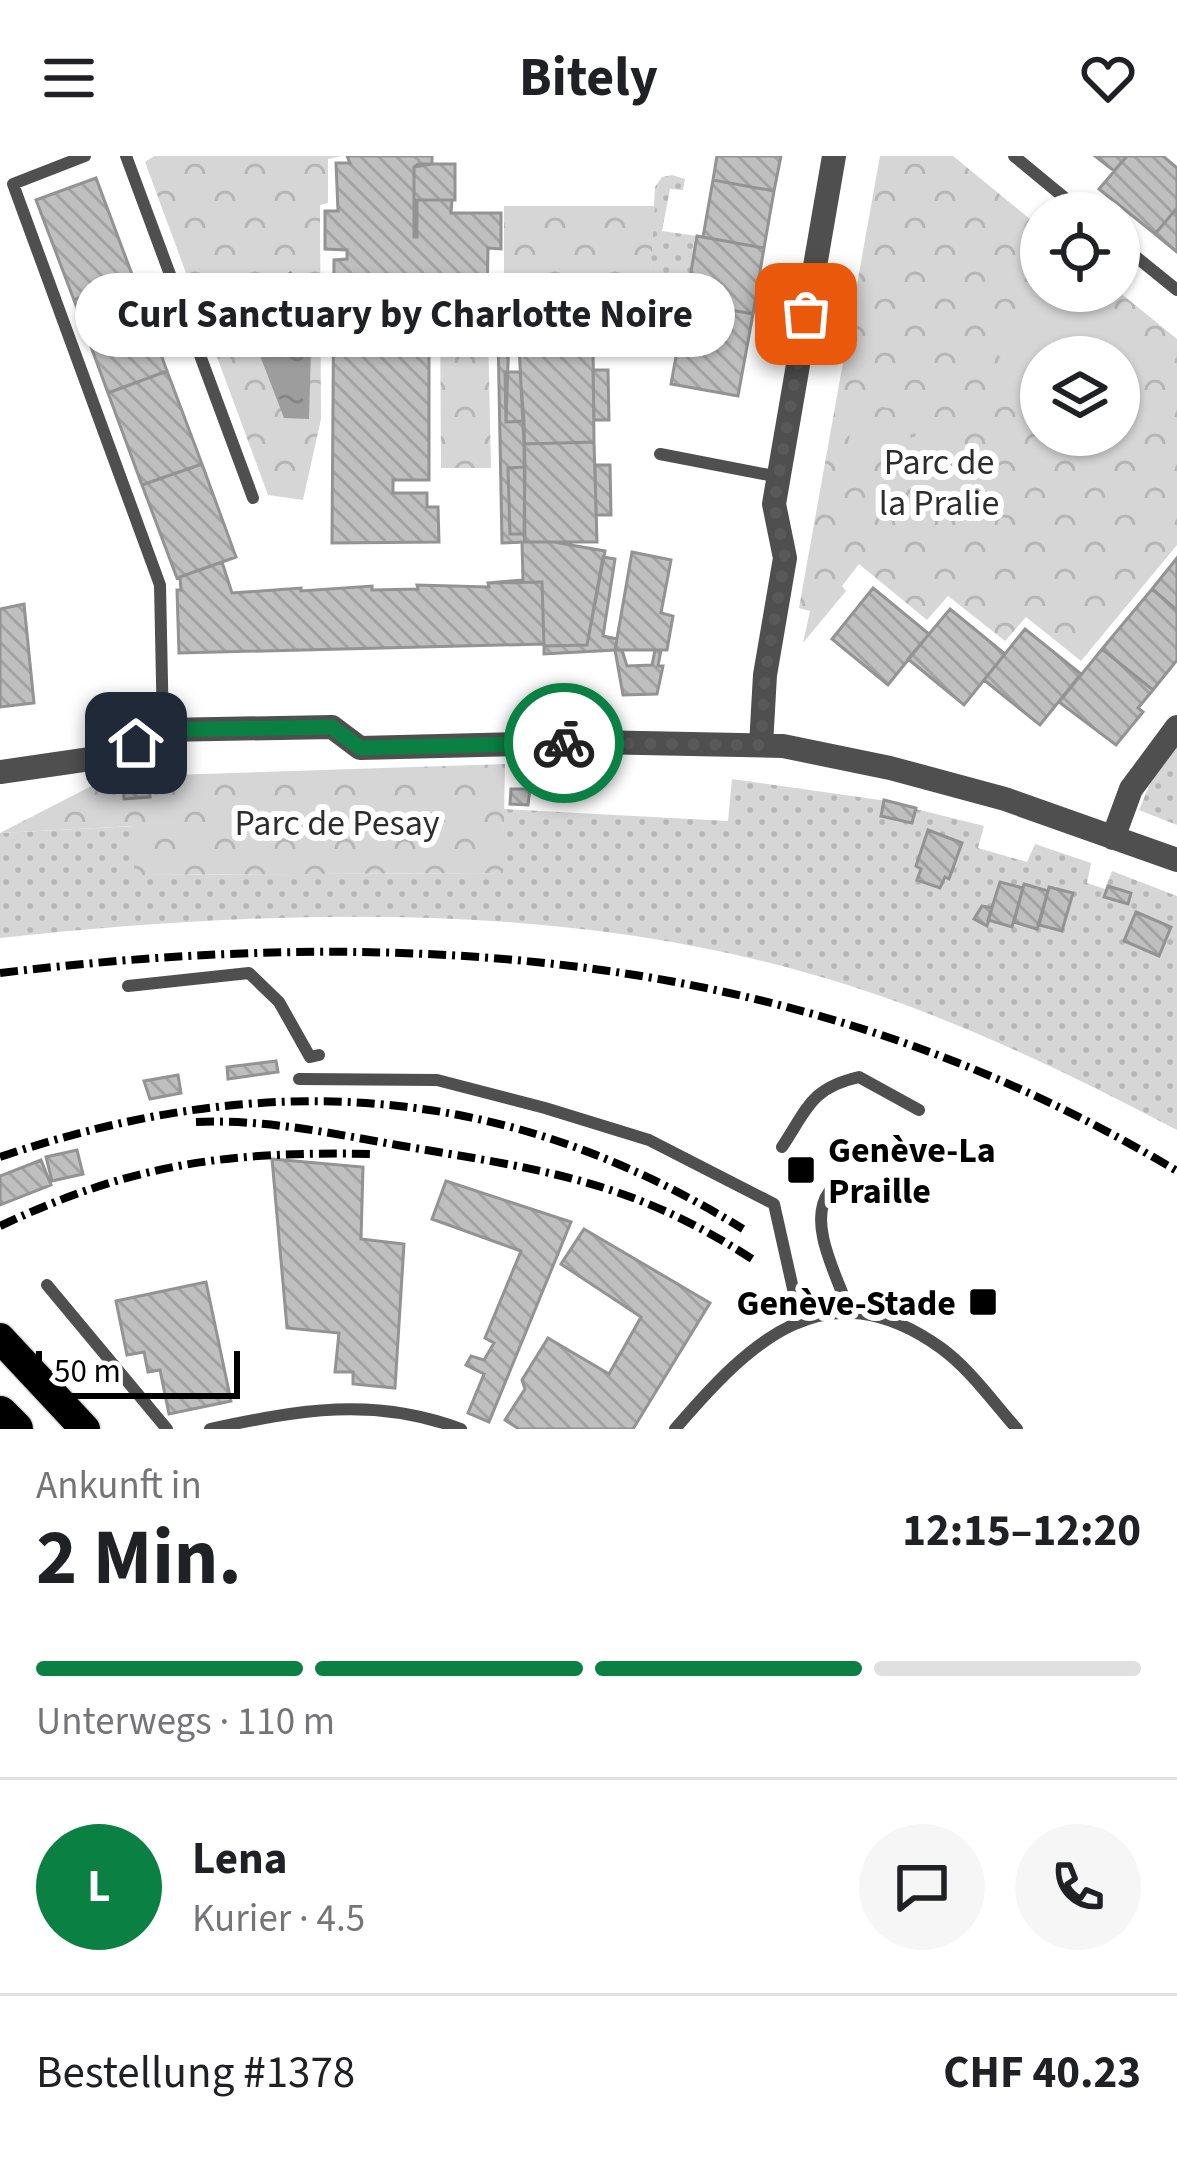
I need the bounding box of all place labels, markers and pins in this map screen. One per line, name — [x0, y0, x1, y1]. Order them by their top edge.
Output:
pin — [755, 263, 857, 365]
callout: Curl Sanctuary by Charlotte Noire — [74, 272, 734, 356]
pin — [85, 692, 187, 794]
place label: Genève-La Praille — [828, 1125, 996, 1217]
marker: Genève-La Praille — [785, 1154, 817, 1186]
place label: Genève-Stade — [737, 1278, 956, 1329]
marker: Genève-Stade — [967, 1286, 999, 1318]

